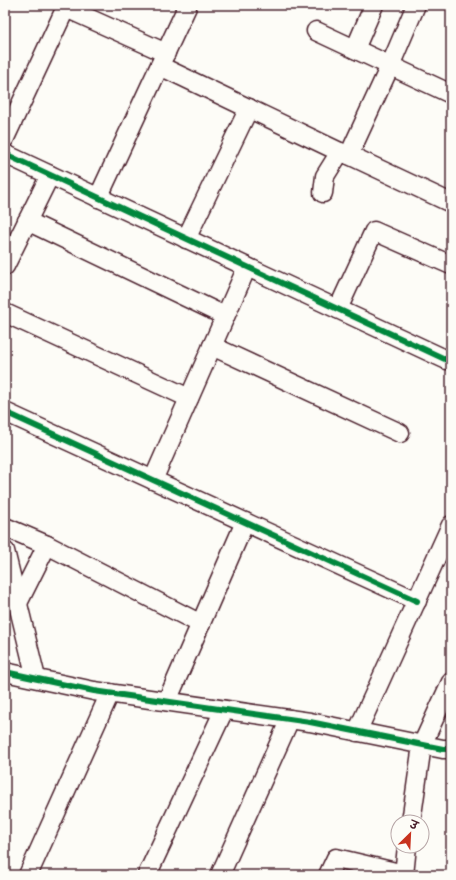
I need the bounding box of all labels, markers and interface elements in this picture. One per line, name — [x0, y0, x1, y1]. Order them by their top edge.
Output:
north arrow — [390, 814, 430, 854]
text: उ — [407, 817, 421, 833]

